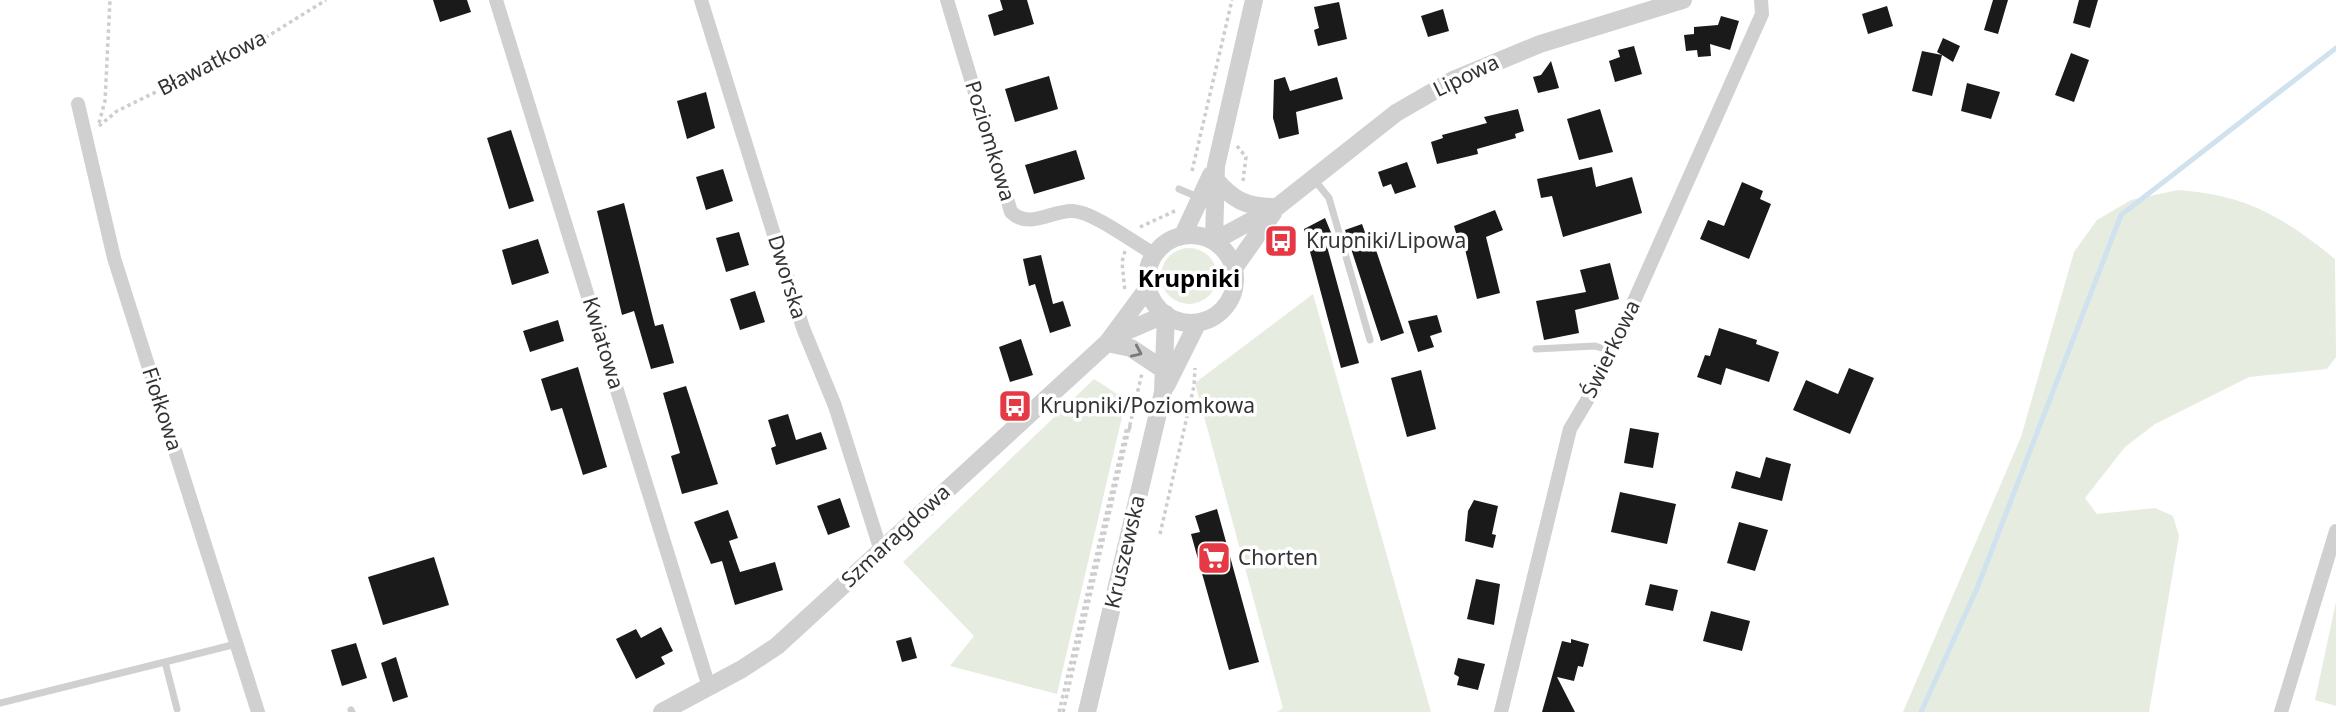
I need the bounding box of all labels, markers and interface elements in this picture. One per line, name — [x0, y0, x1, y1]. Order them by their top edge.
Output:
street label: Bławatkowa — [152, 23, 271, 101]
street label: Lipowa — [1428, 47, 1503, 103]
street label: Poziomkowa — [959, 77, 1023, 204]
bus stop icon: Krupniki/Lipowa — [1262, 222, 1300, 260]
place label: Krupniki/Lipowa — [1306, 226, 1466, 254]
street label: Dworska — [762, 231, 814, 322]
district label: Krupniki — [1138, 261, 1240, 294]
street label: Kwiatowa — [577, 293, 631, 392]
street label: Świerkowa — [1574, 295, 1646, 402]
one-way arrow — [1130, 344, 1142, 358]
street label: Fiołkowa — [136, 363, 190, 454]
bus stop icon: Krupniki/Poziomkowa — [996, 387, 1034, 425]
place label: Krupniki/Poziomkowa — [1040, 391, 1255, 419]
street label: Szmaragdowa — [835, 478, 956, 593]
street label: Kruszewska — [1097, 492, 1151, 611]
supermarket icon: Chorten — [1195, 539, 1233, 577]
place label: Chorten — [1238, 543, 1318, 571]

